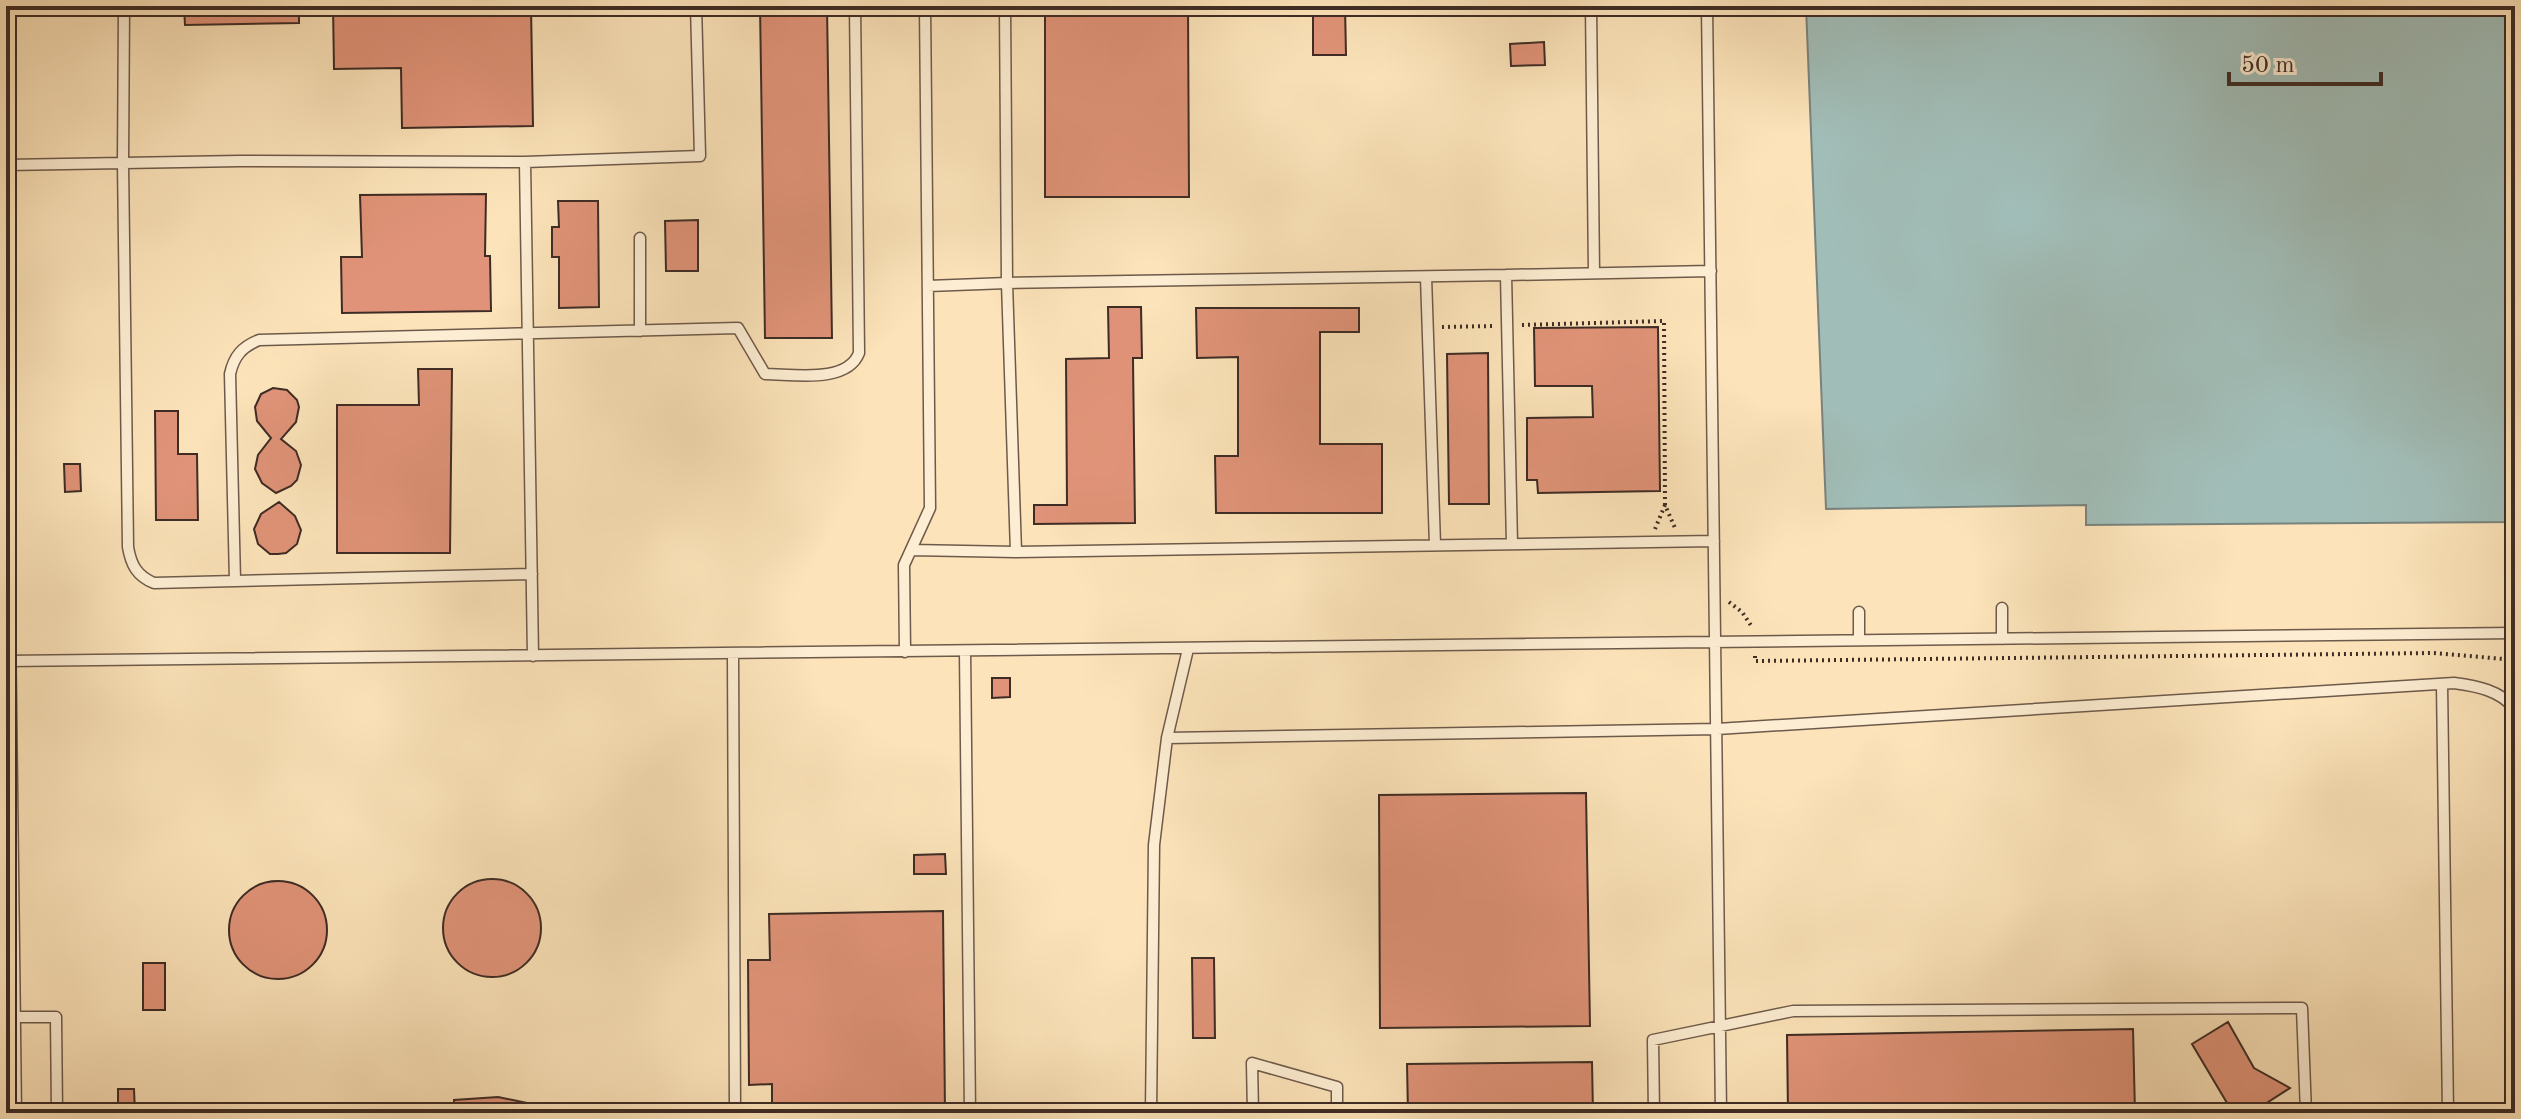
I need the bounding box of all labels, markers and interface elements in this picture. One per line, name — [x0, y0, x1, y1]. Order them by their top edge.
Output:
scale bar — [2229, 36, 2381, 86]
text: 50 m — [2241, 54, 2295, 78]

